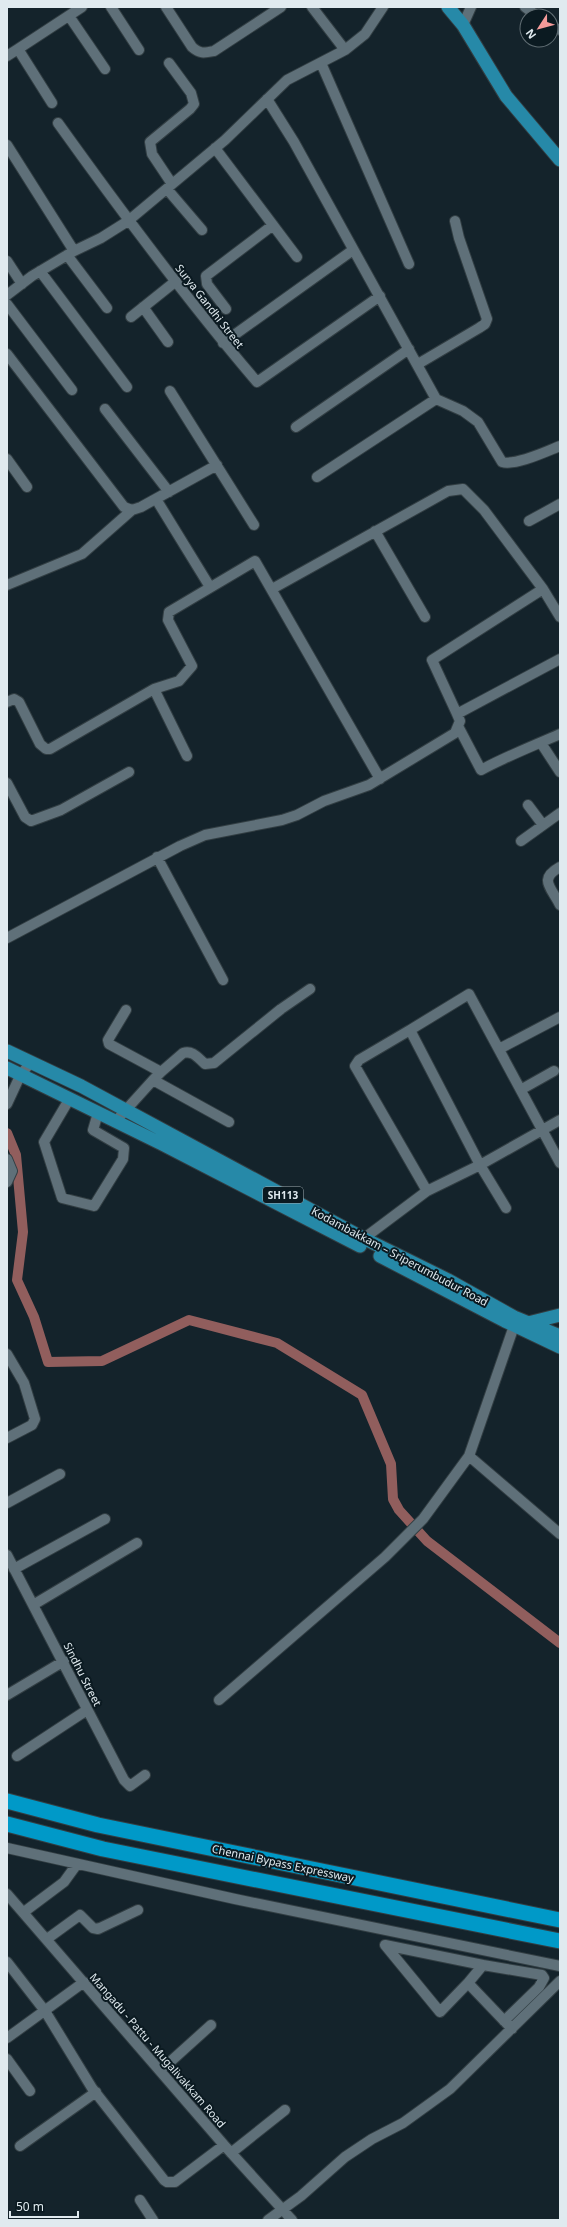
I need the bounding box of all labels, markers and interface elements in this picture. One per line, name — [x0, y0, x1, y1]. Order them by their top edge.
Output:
north arrow — [519, 8, 559, 48]
text: N — [522, 26, 539, 42]
street label: Surya Gandhi Street — [172, 261, 248, 351]
road number: SH113 — [263, 1187, 303, 1203]
street label: Kodambakkam – Sriperumbudur Road — [309, 1203, 491, 1309]
street label: Sindhu Street — [61, 1640, 105, 1708]
street label: Chennai Bypass Expressway — [211, 1841, 356, 1885]
street label: Mangadu - Pattu - Mugalivakkam Road — [87, 1970, 229, 2130]
scale bar — [10, 2193, 78, 2219]
text: 50 m — [16, 2198, 44, 2215]

